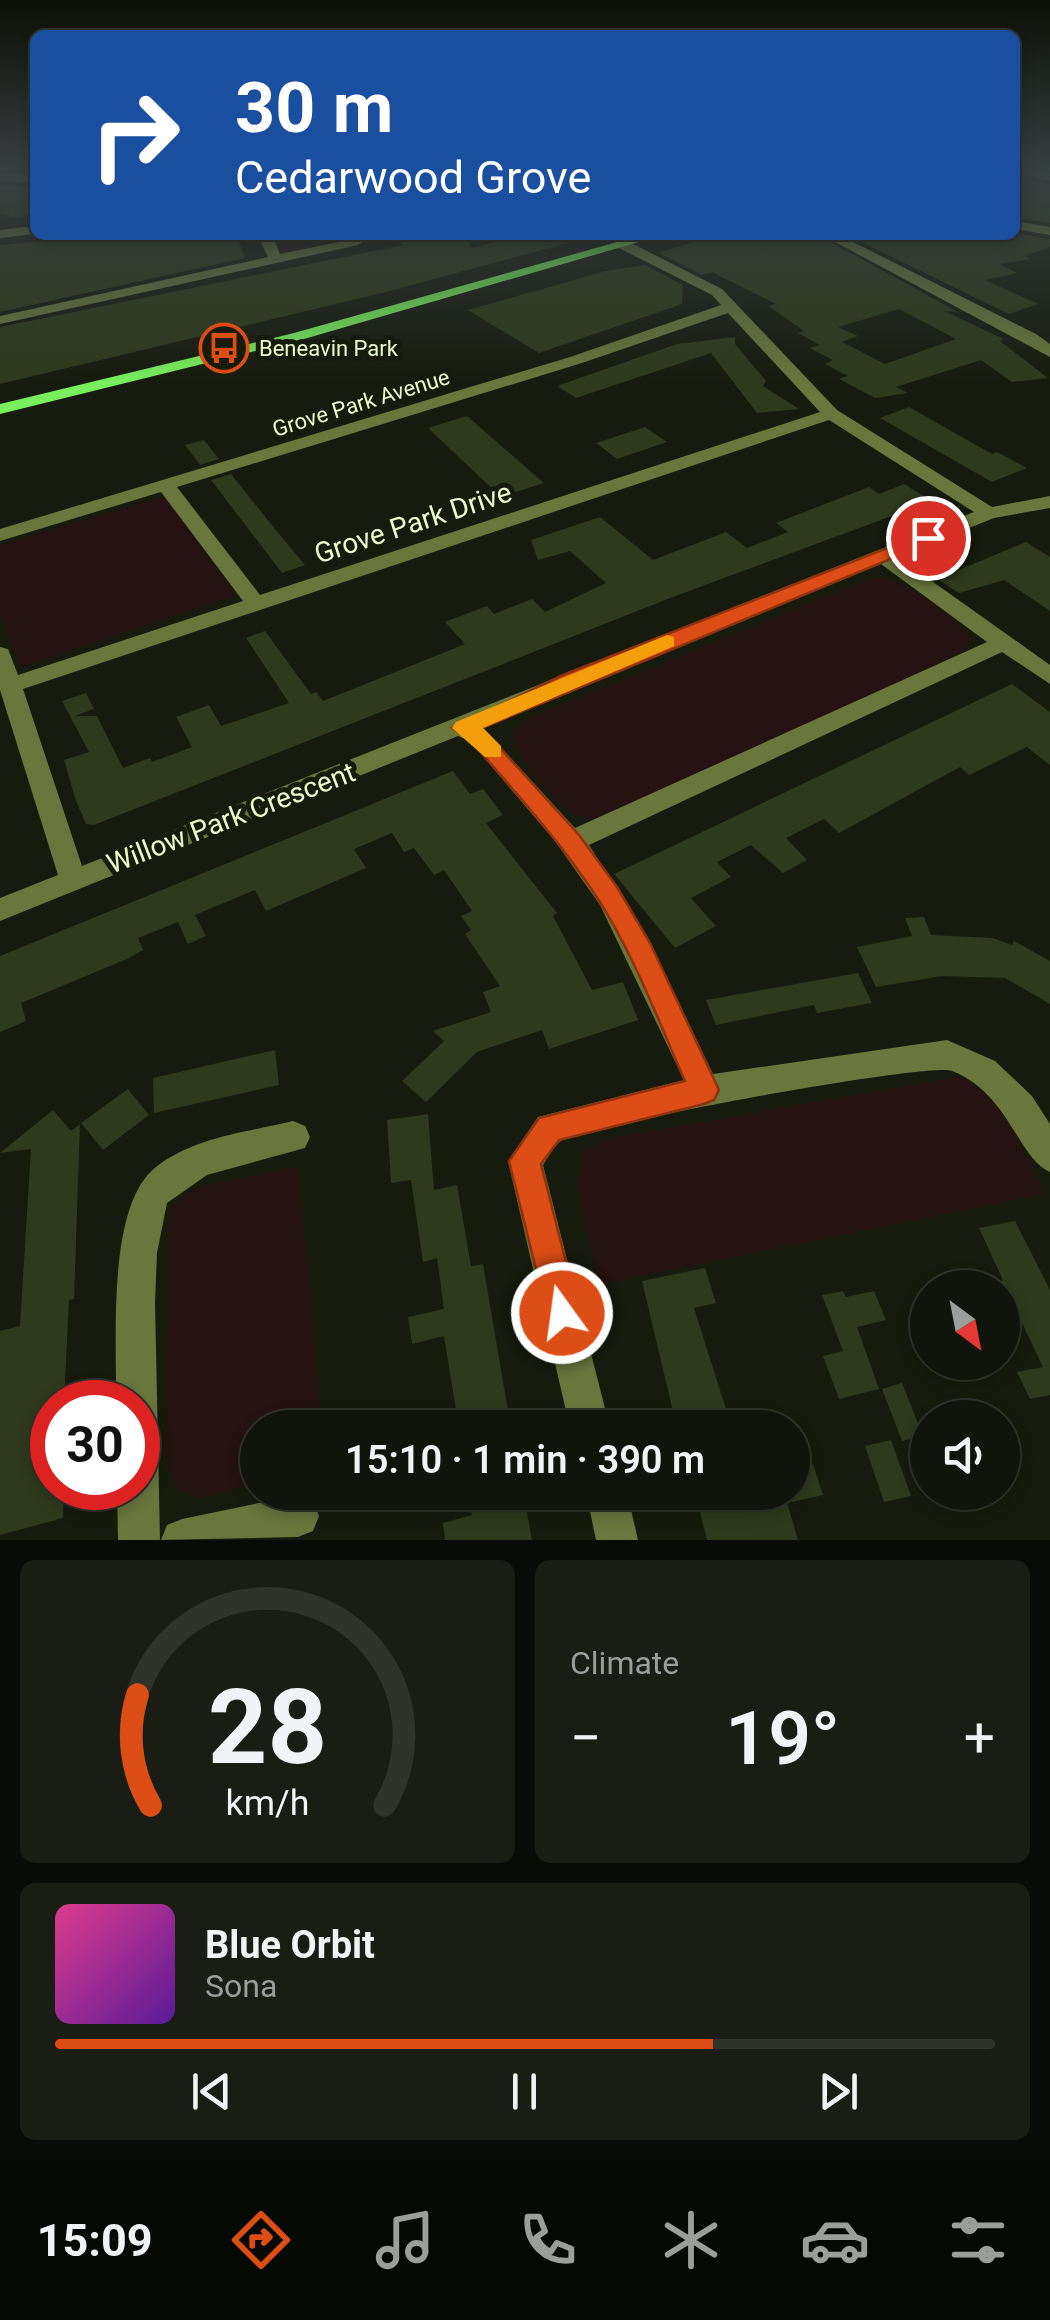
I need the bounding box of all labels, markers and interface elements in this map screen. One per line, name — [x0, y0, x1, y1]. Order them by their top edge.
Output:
text: 30 m — [235, 67, 393, 149]
icon: right — [70, 70, 200, 200]
text: Cedarwood Grove — [235, 151, 591, 204]
bus stop icon: Beneavin Park — [198, 322, 250, 374]
place label: Beneavin Park — [259, 336, 399, 361]
street label: Grove Park Avenue — [269, 364, 453, 442]
street label: Grove Park Drive — [310, 476, 516, 570]
pin — [886, 496, 971, 581]
icon: arrive — [901, 511, 956, 566]
street label: Willow Park Crescent — [102, 755, 360, 881]
position arrow — [510, 1261, 614, 1365]
north arrow — [910, 1270, 1020, 1380]
map controls — [910, 1270, 1020, 1510]
speed limit sign: 30 — [30, 1380, 160, 1510]
button: sound — [910, 1400, 1020, 1510]
text: 15:10 · 1 min · 390 m — [345, 1438, 705, 1482]
text: Climate — [570, 1644, 679, 1682]
text: 28 — [208, 1667, 327, 1788]
text: 19° — [725, 1694, 840, 1782]
text: − — [570, 1706, 601, 1770]
text: + — [964, 1706, 995, 1770]
text: km/h — [226, 1782, 309, 1824]
text: Blue Orbit — [205, 1923, 375, 1967]
text: Sona — [205, 1967, 277, 2005]
icon: previous — [184, 2064, 239, 2119]
icon: pause — [497, 2064, 552, 2119]
icon: next — [811, 2064, 866, 2119]
icon: directions — [226, 2205, 296, 2275]
icon: music — [370, 2205, 440, 2275]
icon: phone — [513, 2205, 583, 2275]
icon: climate — [656, 2205, 726, 2275]
icon: car — [800, 2205, 870, 2275]
icon: filters — [943, 2205, 1013, 2275]
text: 15:09 — [37, 2214, 153, 2267]

